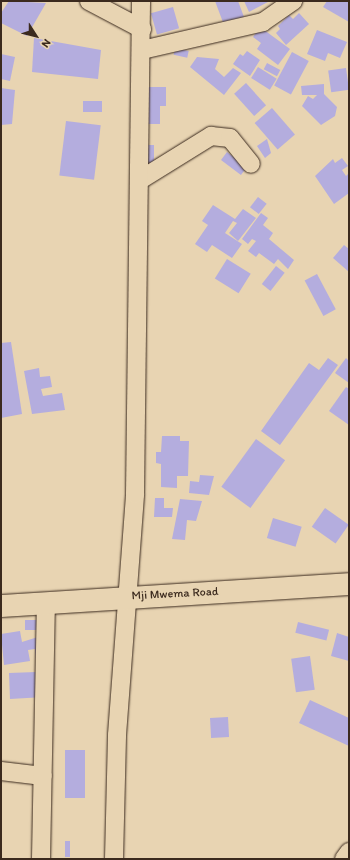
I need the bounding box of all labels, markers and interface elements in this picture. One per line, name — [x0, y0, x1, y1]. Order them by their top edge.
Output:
north arrow — [16, 16, 56, 56]
text: N — [39, 37, 54, 50]
street label: Mji Mwema Road — [132, 585, 218, 603]

